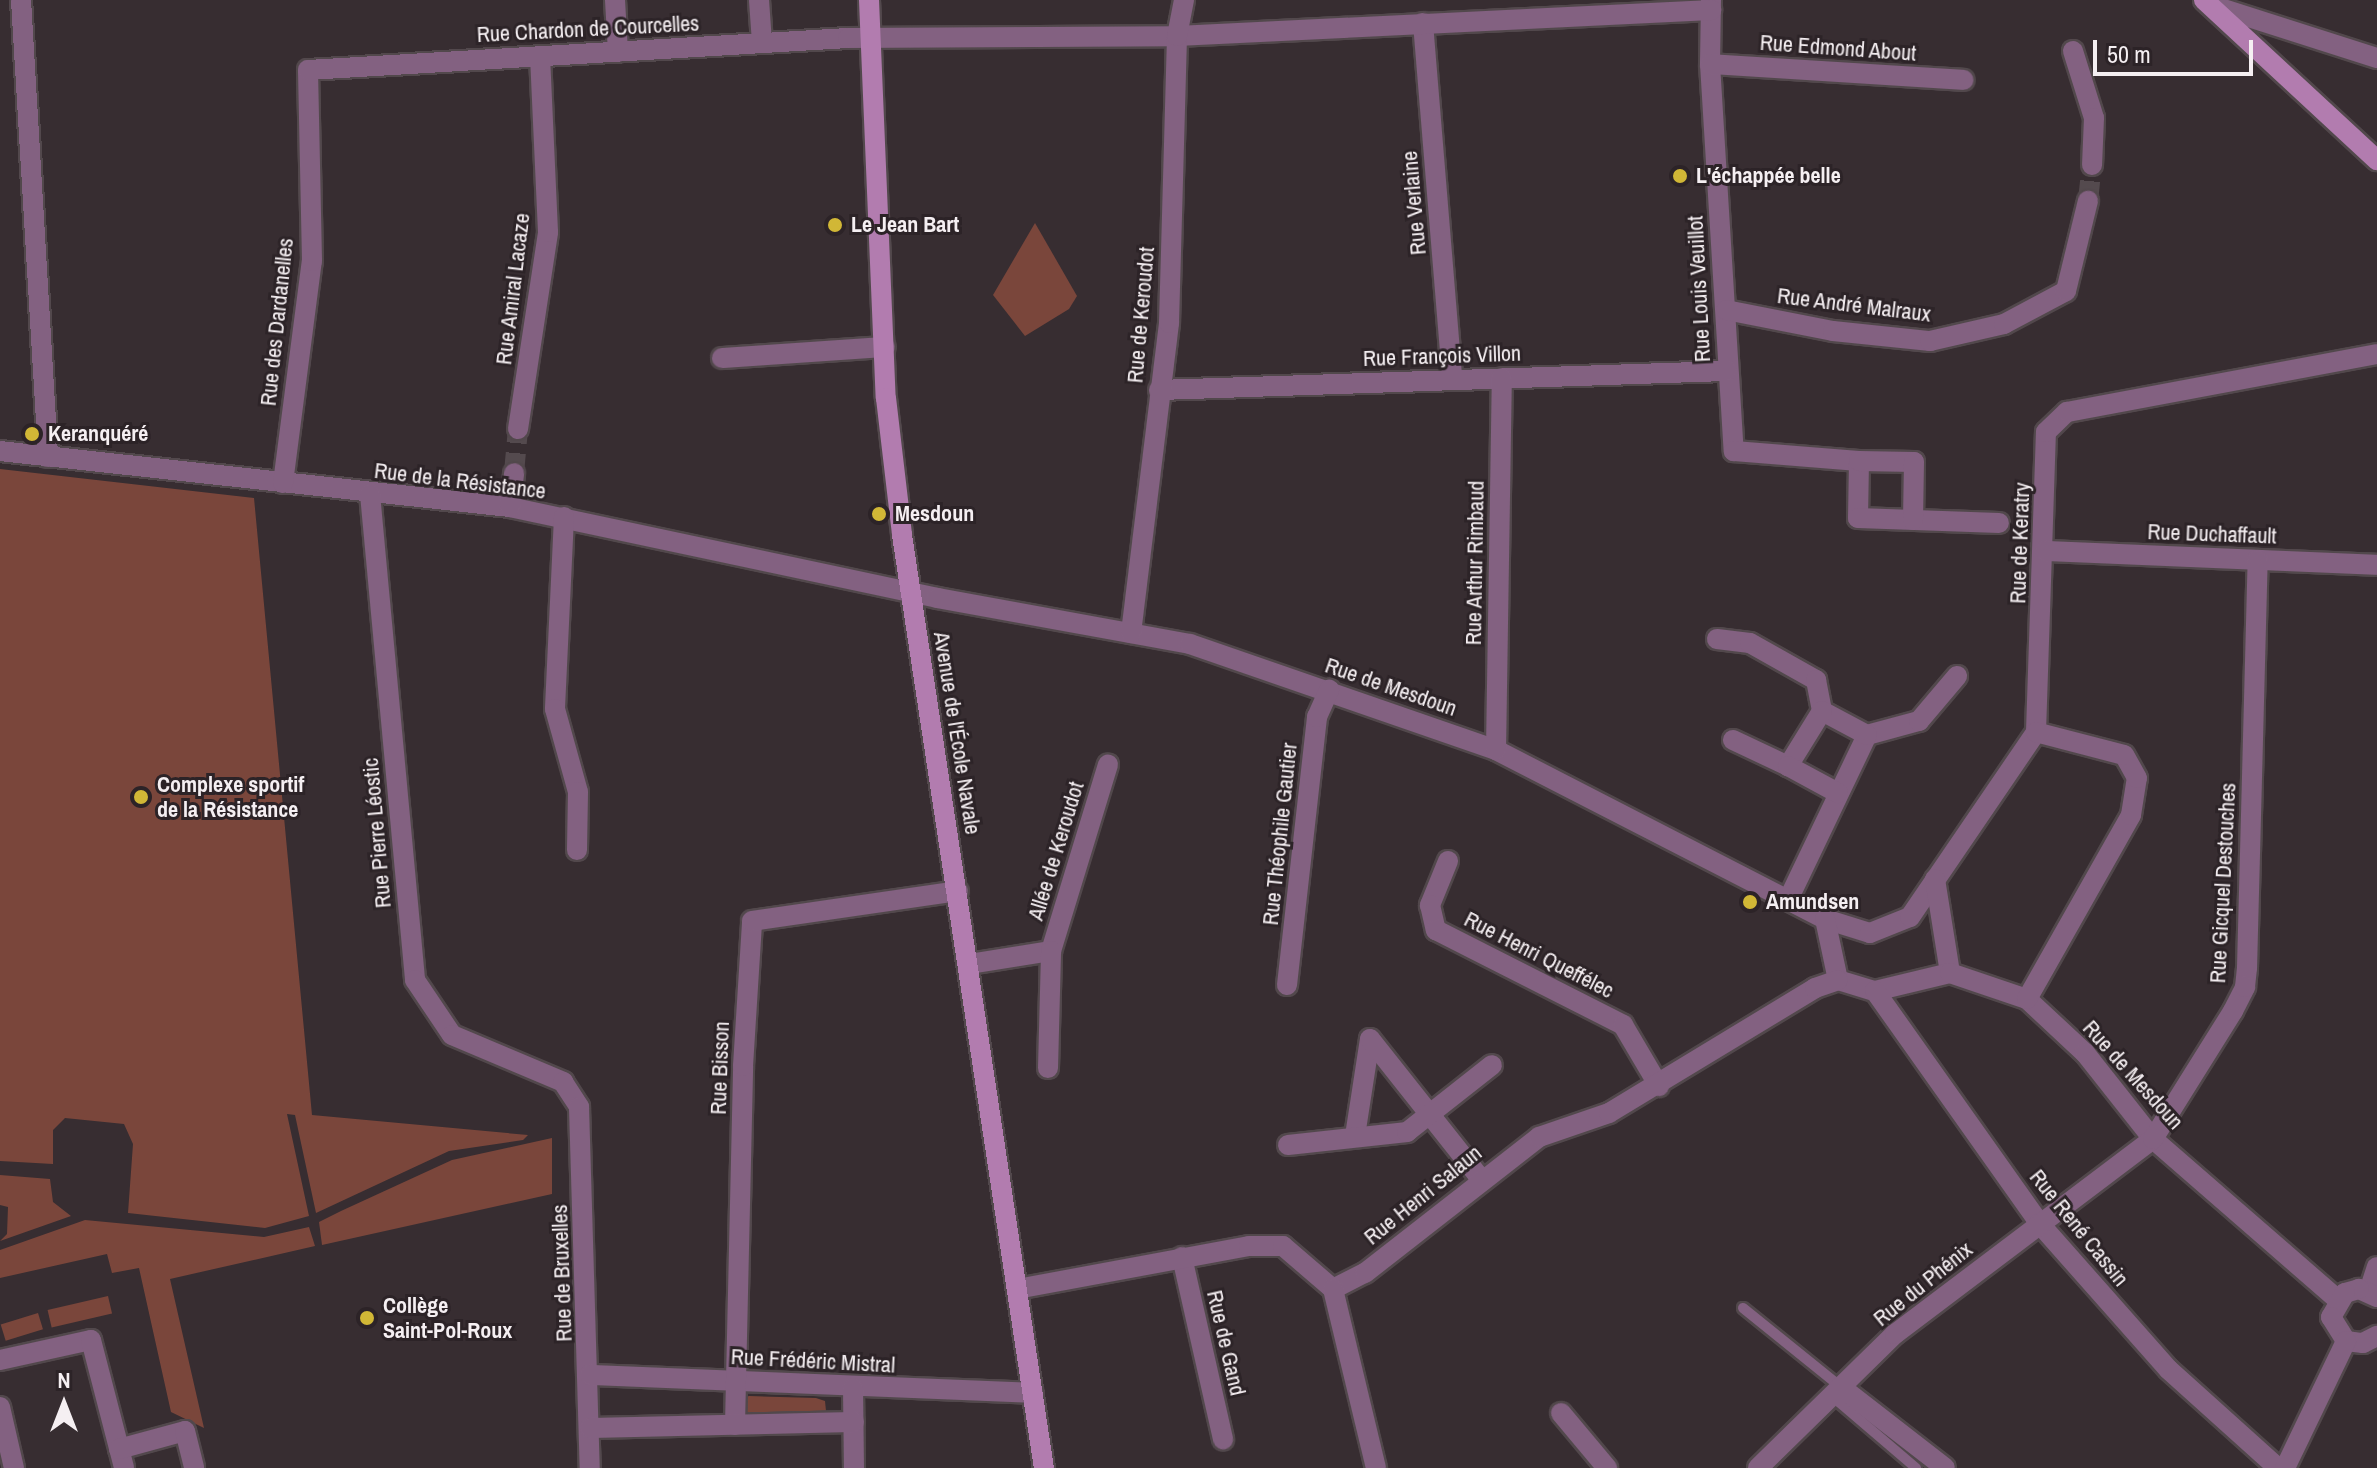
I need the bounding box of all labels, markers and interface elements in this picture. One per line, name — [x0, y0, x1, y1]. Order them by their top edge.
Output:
street label: Rue Chardon de Courcelles — [476, 10, 700, 48]
scale bar — [2097, 24, 2257, 74]
street label: Rue Edmond About — [1759, 29, 1917, 67]
text: 50 m — [2107, 38, 2151, 70]
street label: Rue Verlaine — [1396, 150, 1432, 256]
place label: L'échappée belle — [1696, 163, 1841, 189]
marker: L'échappée belle — [1671, 167, 1689, 185]
street label: Rue Amiral Lacaze — [491, 211, 535, 367]
place label: Le Jean Bart — [851, 212, 959, 238]
street label: Rue Louis Veuillot — [1682, 215, 1716, 363]
marker: Le Jean Bart — [826, 216, 844, 234]
street label: Rue des Dardanelles — [255, 237, 299, 407]
street label: Rue de Keroudot — [1122, 246, 1160, 384]
street label: Rue André Malraux — [1775, 282, 1933, 328]
street label: Rue François Villon — [1363, 340, 1521, 372]
place label: Keranquéré — [48, 421, 148, 447]
marker: Keranquéré — [23, 425, 41, 443]
street label: Rue de la Résistance — [373, 457, 547, 505]
street label: Rue Arthur Rimbaud — [1460, 480, 1490, 646]
street label: Rue de Keratry — [2005, 482, 2035, 604]
place label: Mesdoun — [895, 501, 974, 527]
marker: Mesdoun — [870, 505, 888, 523]
street label: Rue Duchaffault — [2147, 519, 2277, 549]
street label: Avenue de l'École Navale — [928, 630, 986, 836]
street label: Rue de Mesdoun — [1322, 652, 1460, 722]
street label: Rue Théophile Gautier — [1257, 741, 1303, 927]
street label: Rue Pierre Léostic — [357, 757, 397, 909]
place label: Complexe sportif de la Résistance — [157, 771, 304, 822]
street label: Allée de Keroudot — [1022, 779, 1090, 923]
street label: Rue Gicquel Destouches — [2205, 782, 2241, 984]
marker: Complexe sportif de la Résistance — [132, 788, 150, 806]
place label: Amundsen — [1766, 889, 1859, 915]
marker: Amundsen — [1741, 893, 1759, 911]
street label: Rue Henri Queffélec — [1460, 906, 1618, 1004]
street label: Rue de Mesdoun — [2077, 1015, 2189, 1135]
street label: Rue Bisson — [705, 1021, 735, 1115]
street label: Rue Henri Salaun — [1359, 1140, 1487, 1250]
street label: Rue René Cassin — [2024, 1164, 2134, 1292]
street label: Rue de Bruxelles — [546, 1204, 578, 1342]
street label: Rue du Phénix — [1868, 1236, 1978, 1332]
street label: Rue de Gand — [1201, 1288, 1251, 1398]
place label: Collège Saint-Pol-Roux — [383, 1292, 512, 1344]
marker: Collège Saint-Pol-Roux — [358, 1309, 376, 1327]
street label: Rue Frédéric Mistral — [730, 1344, 896, 1378]
north arrow — [24, 1364, 104, 1444]
text: N — [57, 1365, 71, 1395]

